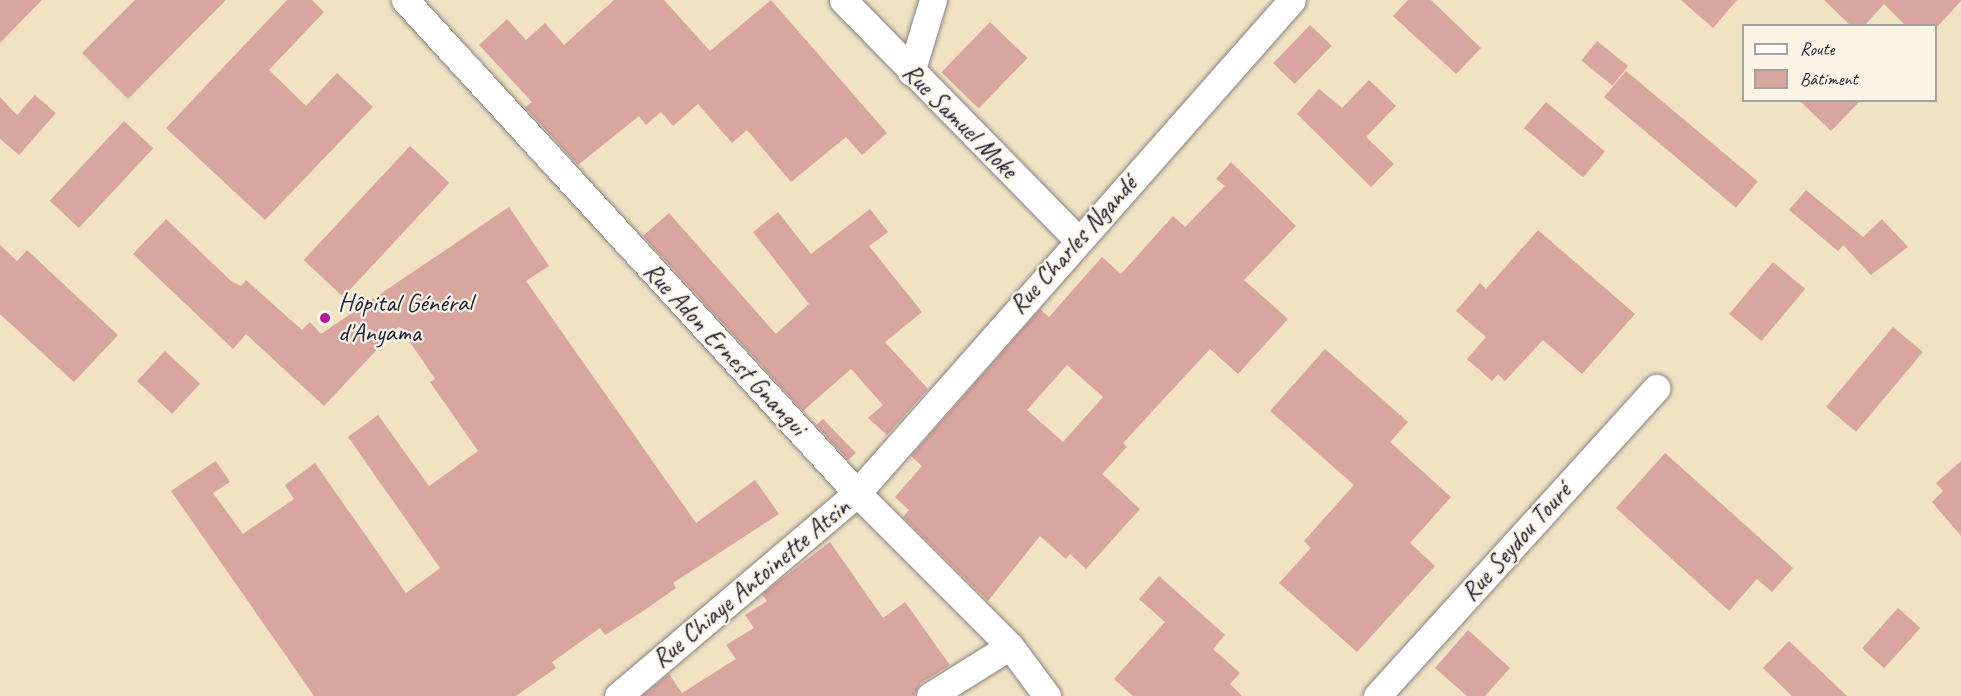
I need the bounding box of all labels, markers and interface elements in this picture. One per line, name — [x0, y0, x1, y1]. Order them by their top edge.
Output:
legend — [1742, 24, 1937, 102]
text: Route — [1800, 38, 1834, 60]
street label: Rue Samuel Moke — [896, 57, 1024, 185]
text: Bâtiment — [1800, 68, 1858, 90]
street label: Rue Charles Ngandé — [1002, 169, 1144, 321]
street label: Rue Adon Ernest Gnangui — [636, 256, 814, 442]
place label: Hôpital Général d'Anyama — [338, 287, 472, 348]
marker: Hôpital Général d'Anyama — [316, 309, 334, 327]
street label: Rue Seydou Touré — [1455, 476, 1577, 608]
street label: Rue Chiaye Antoinette Atsin — [646, 492, 856, 674]

